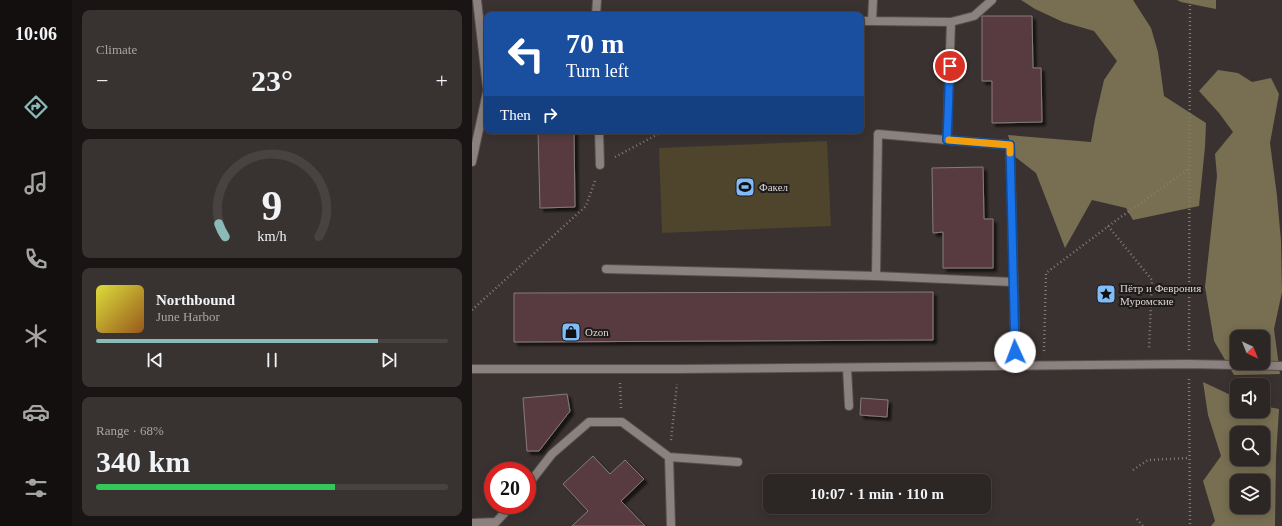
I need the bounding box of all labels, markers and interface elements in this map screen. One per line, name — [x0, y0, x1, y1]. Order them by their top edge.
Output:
text: 10:06 — [15, 24, 57, 44]
icon: left — [500, 28, 552, 80]
text: 70 m — [566, 28, 624, 59]
text: Climate — [96, 42, 137, 57]
pin — [933, 49, 967, 83]
icon: arrive — [939, 55, 961, 77]
text: Turn left — [566, 61, 629, 81]
text: 23° — [251, 64, 293, 97]
text: − — [96, 68, 108, 93]
text: + — [436, 68, 448, 93]
icon: directions — [22, 93, 50, 121]
icon: right — [539, 104, 561, 126]
text: Then — [500, 107, 531, 123]
icon: music — [22, 169, 50, 197]
sports icon: Факел — [734, 176, 756, 198]
place label: Факел — [759, 181, 789, 193]
text: 9 — [262, 182, 282, 228]
text: km/h — [257, 227, 287, 243]
icon: phone — [22, 245, 50, 273]
place label: Пётр и Феврония Муромские — [1120, 282, 1201, 307]
place icon: Пётр и Феврония Муромские — [1095, 283, 1117, 305]
text: Northbound — [156, 292, 235, 308]
text: June Harbor — [156, 309, 220, 324]
shop icon: Ozon — [560, 321, 582, 343]
icon: climate — [22, 322, 50, 350]
place label: Ozon — [585, 326, 609, 338]
north arrow — [1230, 330, 1270, 370]
map controls — [1230, 330, 1270, 514]
position arrow — [994, 331, 1036, 373]
icon: previous — [144, 349, 166, 371]
icon: pause — [261, 349, 283, 371]
icon: next — [378, 349, 400, 371]
button: sound — [1230, 378, 1270, 418]
icon: car — [22, 398, 50, 426]
text: Range · 68% — [96, 423, 164, 438]
button: search — [1230, 426, 1270, 466]
text: 340 km — [96, 445, 190, 478]
speed limit sign: 20 — [484, 462, 536, 514]
icon: filters — [22, 474, 50, 502]
button: layers — [1230, 474, 1270, 514]
text: 10:07 · 1 min · 110 m — [810, 486, 944, 502]

